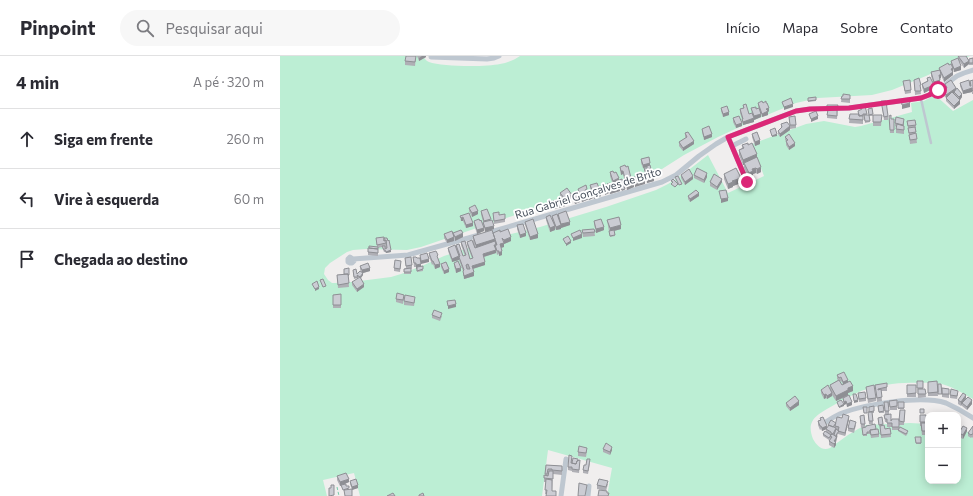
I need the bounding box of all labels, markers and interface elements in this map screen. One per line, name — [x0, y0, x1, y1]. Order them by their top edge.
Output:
search box — [120, 10, 400, 46]
text: Pinpoint — [20, 16, 96, 39]
icon: search — [134, 17, 156, 39]
text: Pesquisar aqui — [166, 19, 263, 37]
text: Início — [726, 19, 760, 36]
text: Mapa — [782, 19, 818, 36]
text: Sobre — [840, 19, 878, 36]
text: Contato — [900, 19, 953, 36]
text: 4 min — [16, 72, 59, 93]
text: A pé · 320 m — [193, 74, 264, 90]
route start — [929, 81, 947, 99]
icon: ahead — [16, 128, 38, 150]
text: Siga em frente — [54, 130, 153, 148]
text: 260 m — [227, 131, 264, 147]
street label: Rua Gabriel Gonçalves de Brito — [513, 164, 663, 221]
route end — [738, 173, 756, 191]
icon: left — [16, 188, 38, 210]
text: Vire à esquerda — [54, 190, 159, 208]
text: 60 m — [234, 191, 264, 207]
icon: arrive — [16, 248, 38, 270]
text: Chegada ao destino — [54, 250, 188, 268]
map controls — [925, 412, 961, 484]
button: + — [925, 412, 961, 448]
button: − — [925, 448, 961, 484]

